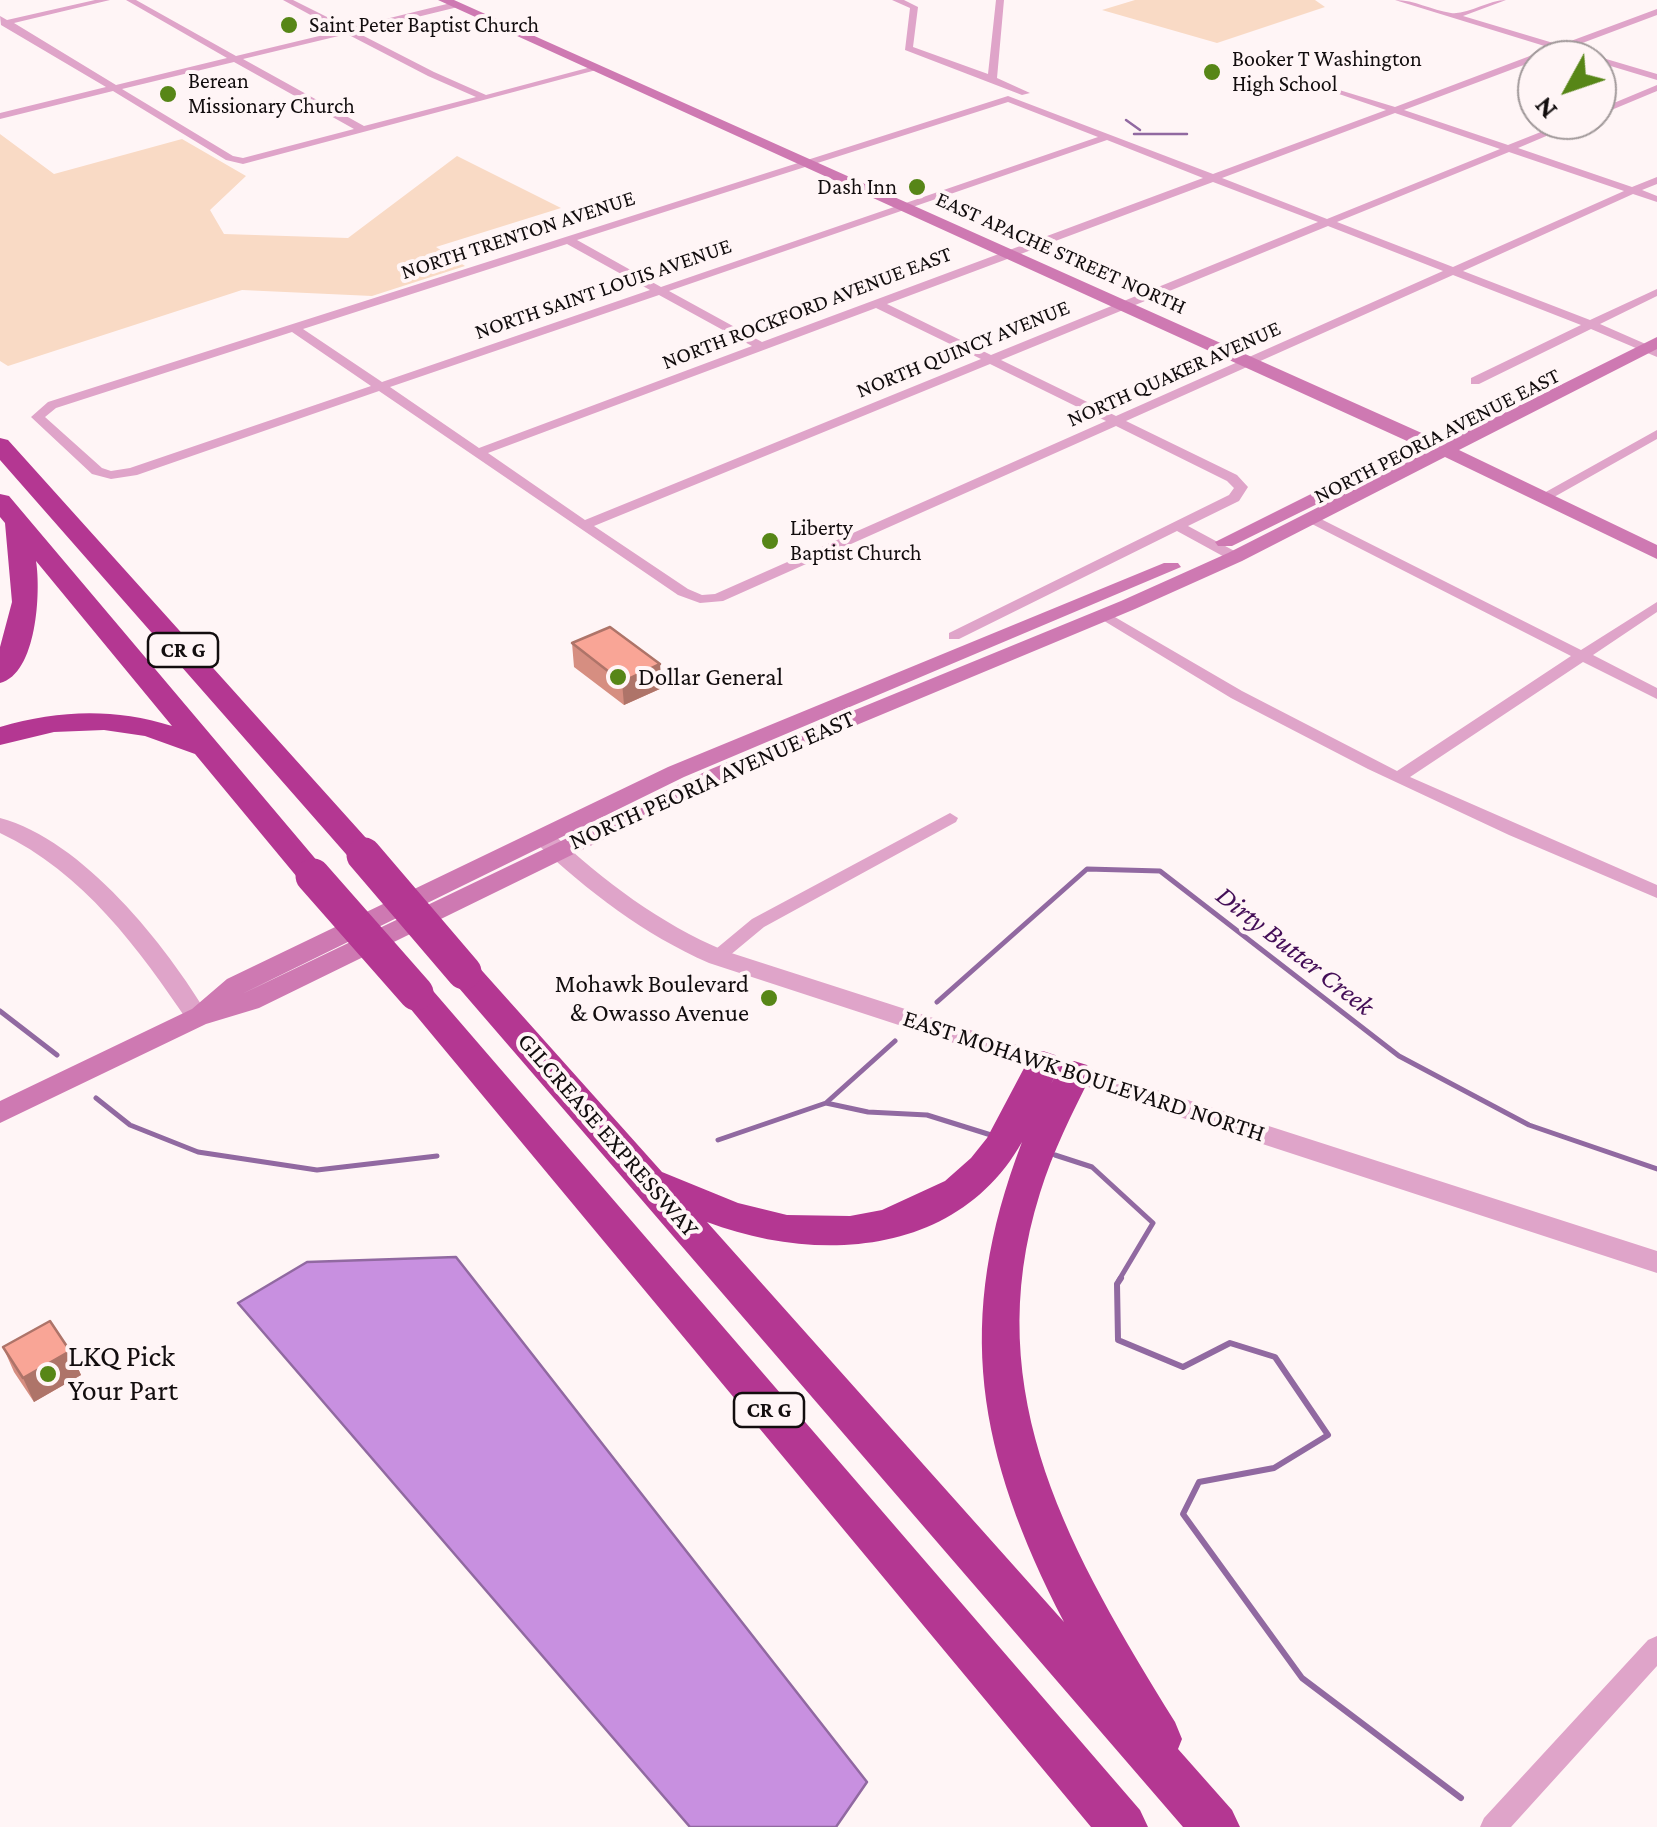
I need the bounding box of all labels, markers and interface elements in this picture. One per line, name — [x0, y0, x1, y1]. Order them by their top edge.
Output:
place label: Saint Peter Baptist Church — [309, 12, 539, 38]
marker: Saint Peter Baptist Church — [278, 14, 300, 36]
north arrow — [1517, 40, 1617, 140]
place label: Booker T Washington High School — [1232, 46, 1422, 98]
marker: Booker T Washington High School — [1201, 61, 1223, 83]
place label: Berean Missionary Church — [188, 68, 355, 120]
marker: Berean Missionary Church — [157, 83, 179, 105]
text: N — [1527, 91, 1563, 126]
place label: Dash Inn — [817, 174, 897, 200]
marker: Dash Inn — [906, 176, 928, 198]
street label: NORTH TRENTON AVENUE — [398, 185, 638, 285]
street label: EAST APACHE STREET NORTH — [932, 186, 1190, 320]
street label: NORTH SAINT LOUIS AVENUE — [471, 233, 735, 345]
street label: NORTH ROCKFORD AVENUE EAST — [658, 240, 956, 376]
street label: NORTH QUINCY AVENUE — [853, 294, 1073, 404]
street label: NORTH QUAKER AVENUE — [1063, 315, 1285, 433]
street label: NORTH PEORIA AVENUE EAST — [1310, 362, 1564, 510]
place label: Liberty Baptist Church — [790, 515, 921, 566]
marker: Liberty Baptist Church — [759, 530, 781, 552]
road number: CR G — [148, 633, 218, 667]
place label: Dollar General — [638, 662, 783, 692]
marker: Dollar General — [607, 666, 629, 688]
street label: NORTH PEORIA AVENUE EAST — [564, 703, 860, 857]
water label: Dirty Butter Creek — [1209, 879, 1381, 1023]
place label: Mohawk Boulevard & Owasso Avenue — [555, 969, 749, 1028]
marker: Mohawk Boulevard & Owasso Avenue — [758, 987, 780, 1009]
street label: EAST MOHAWK BOULEVARD NORTH — [899, 1003, 1269, 1149]
street label: GILCREASE EXPRESSWAY — [511, 1027, 705, 1243]
place label: LKQ Pick Your Part — [68, 1339, 178, 1410]
marker: LKQ Pick Your Part — [37, 1363, 59, 1385]
road number: CR G — [734, 1393, 804, 1427]

